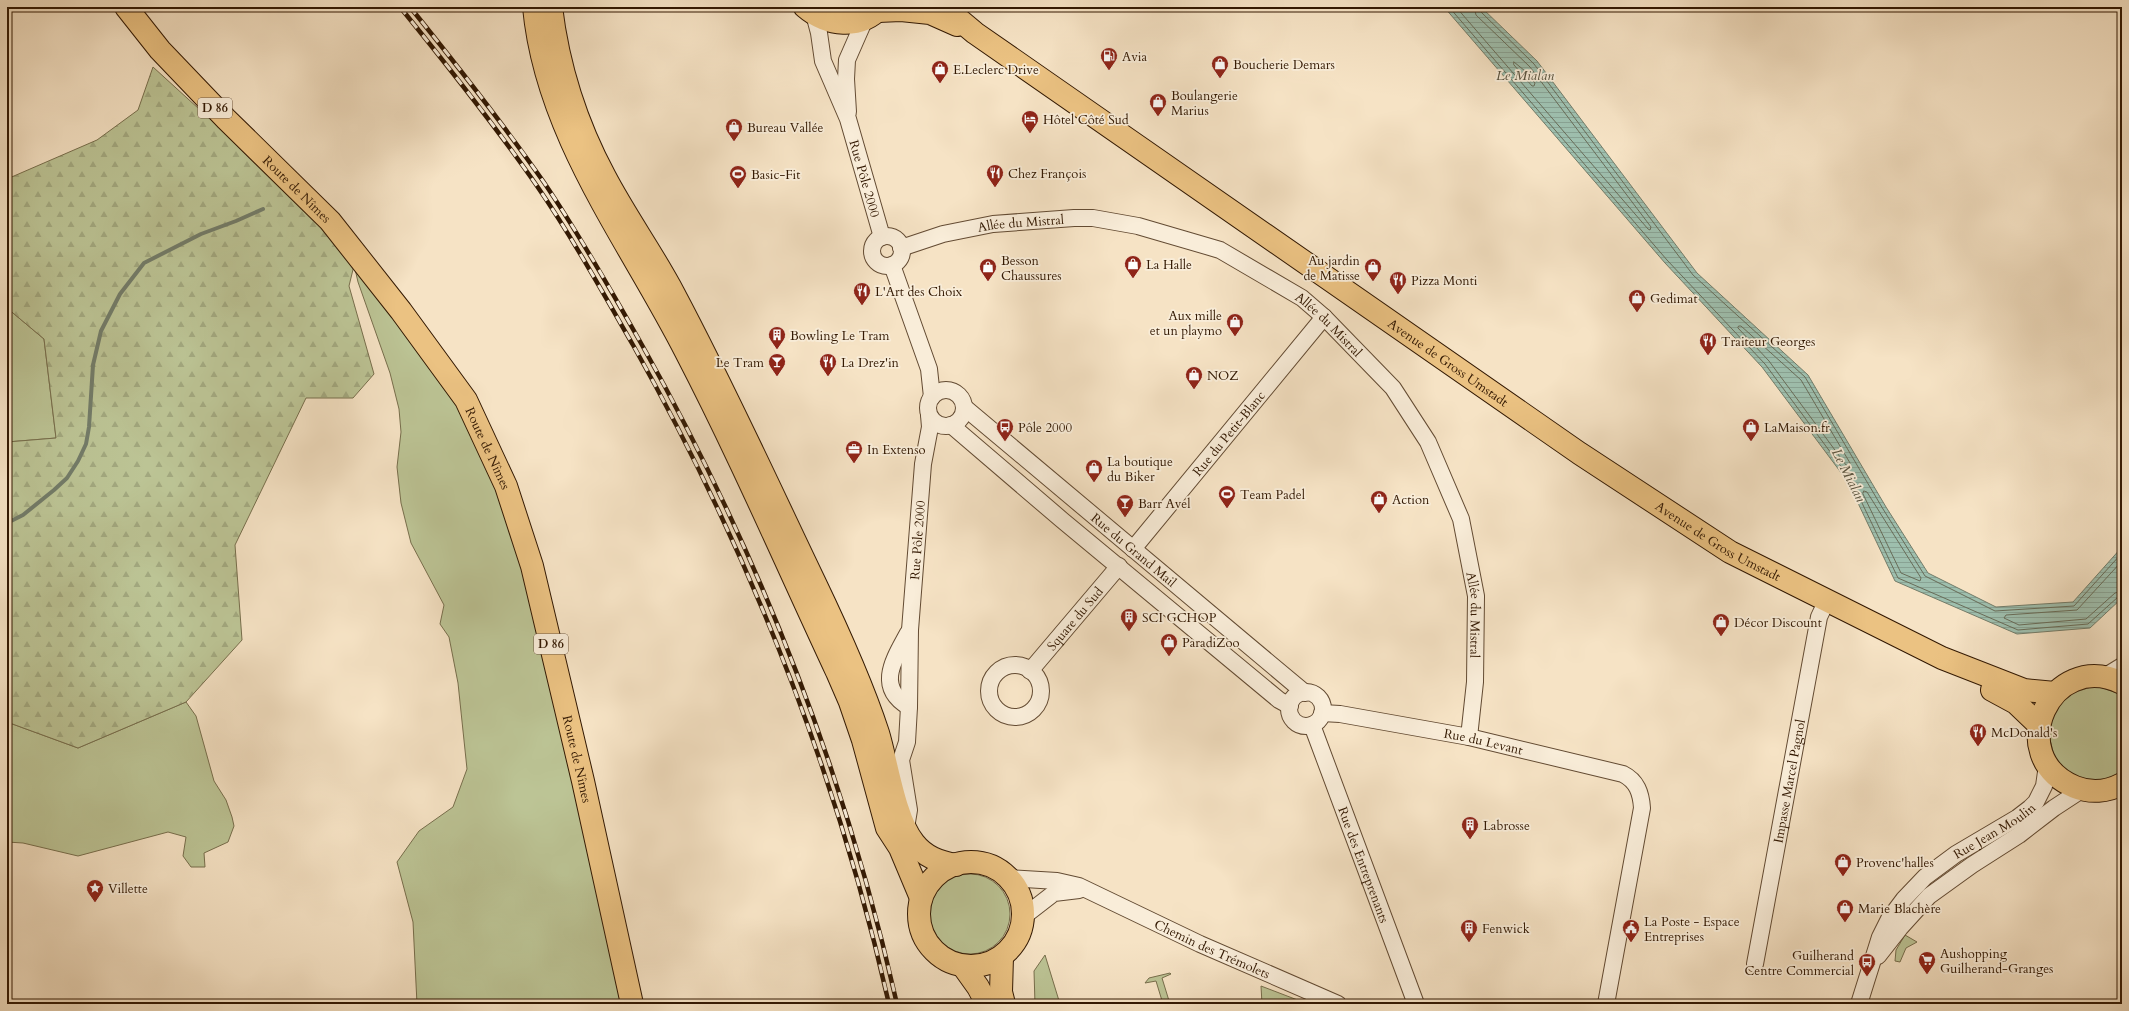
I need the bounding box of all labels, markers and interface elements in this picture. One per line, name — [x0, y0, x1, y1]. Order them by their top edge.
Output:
fuel station icon: Avia — [1099, 46, 1119, 71]
place label: Avia — [1122, 48, 1147, 66]
shop icon: Boucherie Demars — [1210, 54, 1230, 79]
place label: Boucherie Demars — [1233, 56, 1335, 74]
shop icon: E.Leclerc Drive — [930, 59, 950, 84]
place label: E.Leclerc Drive — [953, 61, 1039, 79]
water label: Le Mialan — [1496, 66, 1554, 85]
place label: Boulangerie Marius — [1171, 87, 1238, 120]
shop icon: Boulangerie Marius — [1148, 92, 1168, 117]
road number: D 86 — [198, 98, 232, 118]
hotel icon: Hôtel Côté Sud — [1020, 109, 1040, 134]
place label: Hôtel Côté Sud — [1043, 111, 1129, 129]
shop icon: Bureau Vallée — [724, 117, 744, 142]
place label: Bureau Vallée — [747, 119, 824, 137]
street label: Rue Pôle 2000 — [845, 138, 884, 220]
street label: Route de Nîmes — [258, 152, 335, 227]
restaurant icon: Chez François — [985, 163, 1005, 188]
sports icon: Basic-Fit — [728, 164, 748, 189]
place label: Chez François — [1008, 165, 1086, 183]
place label: Basic-Fit — [751, 166, 800, 184]
street label: Allée du Mistral — [976, 211, 1065, 237]
place label: Besson Chaussures — [1001, 252, 1062, 285]
place label: Au jardin de Matisse — [1303, 252, 1361, 285]
shop icon: La Halle — [1123, 254, 1143, 279]
place label: La Halle — [1146, 256, 1192, 274]
shop icon: Besson Chaussures — [978, 257, 998, 282]
shop icon: Au jardin de Matisse — [1363, 257, 1383, 282]
restaurant icon: Pizza Monti — [1388, 270, 1408, 295]
place label: Pizza Monti — [1411, 272, 1478, 290]
restaurant icon: L'Art des Choix — [852, 281, 872, 306]
place label: L'Art des Choix — [875, 283, 963, 301]
street label: Allée du Mistral — [1292, 288, 1366, 362]
shop icon: Gedimat — [1627, 288, 1647, 313]
place label: Gedimat — [1650, 290, 1698, 308]
place label: Aux mille et un playmo — [1150, 307, 1222, 340]
shop icon: Aux mille et un playmo — [1225, 312, 1245, 337]
street label: Avenue de Gross Umstadt — [1384, 315, 1512, 411]
building icon: Bowling Le Tram — [767, 325, 787, 350]
place label: Bowling Le Tram — [790, 327, 890, 345]
restaurant icon: Traiteur Georges — [1698, 331, 1718, 356]
place label: Traiteur Georges — [1721, 333, 1815, 351]
bar icon: Le Tram — [767, 352, 787, 377]
restaurant icon: La Drez'in — [818, 352, 838, 377]
place label: Le Tram — [716, 354, 764, 372]
place label: La Drez'in — [841, 354, 900, 372]
shop icon: NOZ — [1184, 365, 1204, 390]
place label: NOZ — [1207, 367, 1239, 385]
street label: Rue du Petit-Blanc — [1189, 387, 1270, 480]
street label: Route de Nîmes — [461, 404, 515, 492]
bus stop icon: Pôle 2000 — [995, 417, 1015, 442]
shop icon: LaMaison.fr — [1741, 417, 1761, 442]
place label: Pôle 2000 — [1018, 419, 1072, 437]
place label: LaMaison.fr — [1764, 419, 1830, 437]
office icon: In Extenso — [844, 439, 864, 464]
place label: In Extenso — [867, 441, 926, 459]
water label: Le Mialan — [1827, 445, 1870, 506]
place label: La boutique du Biker — [1107, 453, 1173, 486]
shop icon: La boutique du Biker — [1084, 458, 1104, 483]
sports icon: Team Padel — [1217, 484, 1237, 509]
place label: Team Padel — [1240, 486, 1306, 504]
shop icon: Action — [1369, 489, 1389, 514]
place label: Action — [1392, 491, 1430, 509]
bar icon: Barr Avel — [1115, 493, 1135, 518]
place label: Barr Avel — [1138, 495, 1191, 513]
street label: Avenue de Gross Umstadt — [1652, 497, 1784, 586]
street label: Rue Pôle 2000 — [906, 500, 930, 581]
street label: Rue du Grand Mail — [1087, 509, 1181, 592]
street label: Allée du Mistral — [1461, 570, 1484, 659]
street label: Square du Sud — [1043, 583, 1108, 655]
building icon: SCI GCHOP — [1119, 607, 1139, 632]
place label: SCI GCHOP — [1142, 609, 1217, 627]
shop icon: Décor Discount — [1711, 612, 1731, 637]
place label: Décor Discount — [1734, 614, 1822, 632]
shop icon: ParadiZoo — [1159, 632, 1179, 657]
road number: D 86 — [534, 634, 568, 654]
place label: ParadiZoo — [1182, 634, 1240, 652]
street label: Route de Nîmes — [558, 714, 596, 805]
street label: Impasse Marcel Pagnol — [1769, 717, 1810, 845]
restaurant icon: McDonald's — [1968, 722, 1988, 747]
place label: McDonald's — [1991, 724, 2057, 742]
street label: Rue du Levant — [1442, 725, 1525, 760]
street label: Rue Jean Moulin — [1950, 799, 2040, 864]
street label: Rue des Entreprenants — [1333, 804, 1393, 926]
building icon: Labrosse — [1460, 815, 1480, 840]
place label: Labrosse — [1483, 817, 1530, 835]
shop icon: Provenc'halles — [1833, 852, 1853, 877]
place label: Provenc'halles — [1856, 854, 1934, 872]
place icon: Villette — [85, 878, 105, 903]
place label: Villette — [108, 880, 148, 898]
shop icon: Marie Blachère — [1835, 898, 1855, 923]
place label: Marie Blachère — [1858, 900, 1941, 918]
place label: La Poste - Espace Entreprises — [1644, 913, 1740, 946]
street label: Chemin des Trémolets — [1151, 915, 1273, 983]
building icon: Fenwick — [1459, 918, 1479, 943]
public building icon: La Poste - Espace Entreprises — [1621, 918, 1641, 943]
place label: Fenwick — [1482, 920, 1530, 938]
place label: Aushopping Guilherand-Granges — [1940, 945, 2053, 978]
place label: Guilherand Centre Commercial — [1744, 947, 1855, 980]
supermarket icon: Aushopping Guilherand-Granges — [1917, 950, 1937, 975]
bus stop icon: Guilherand Centre Commercial — [1857, 952, 1877, 977]

